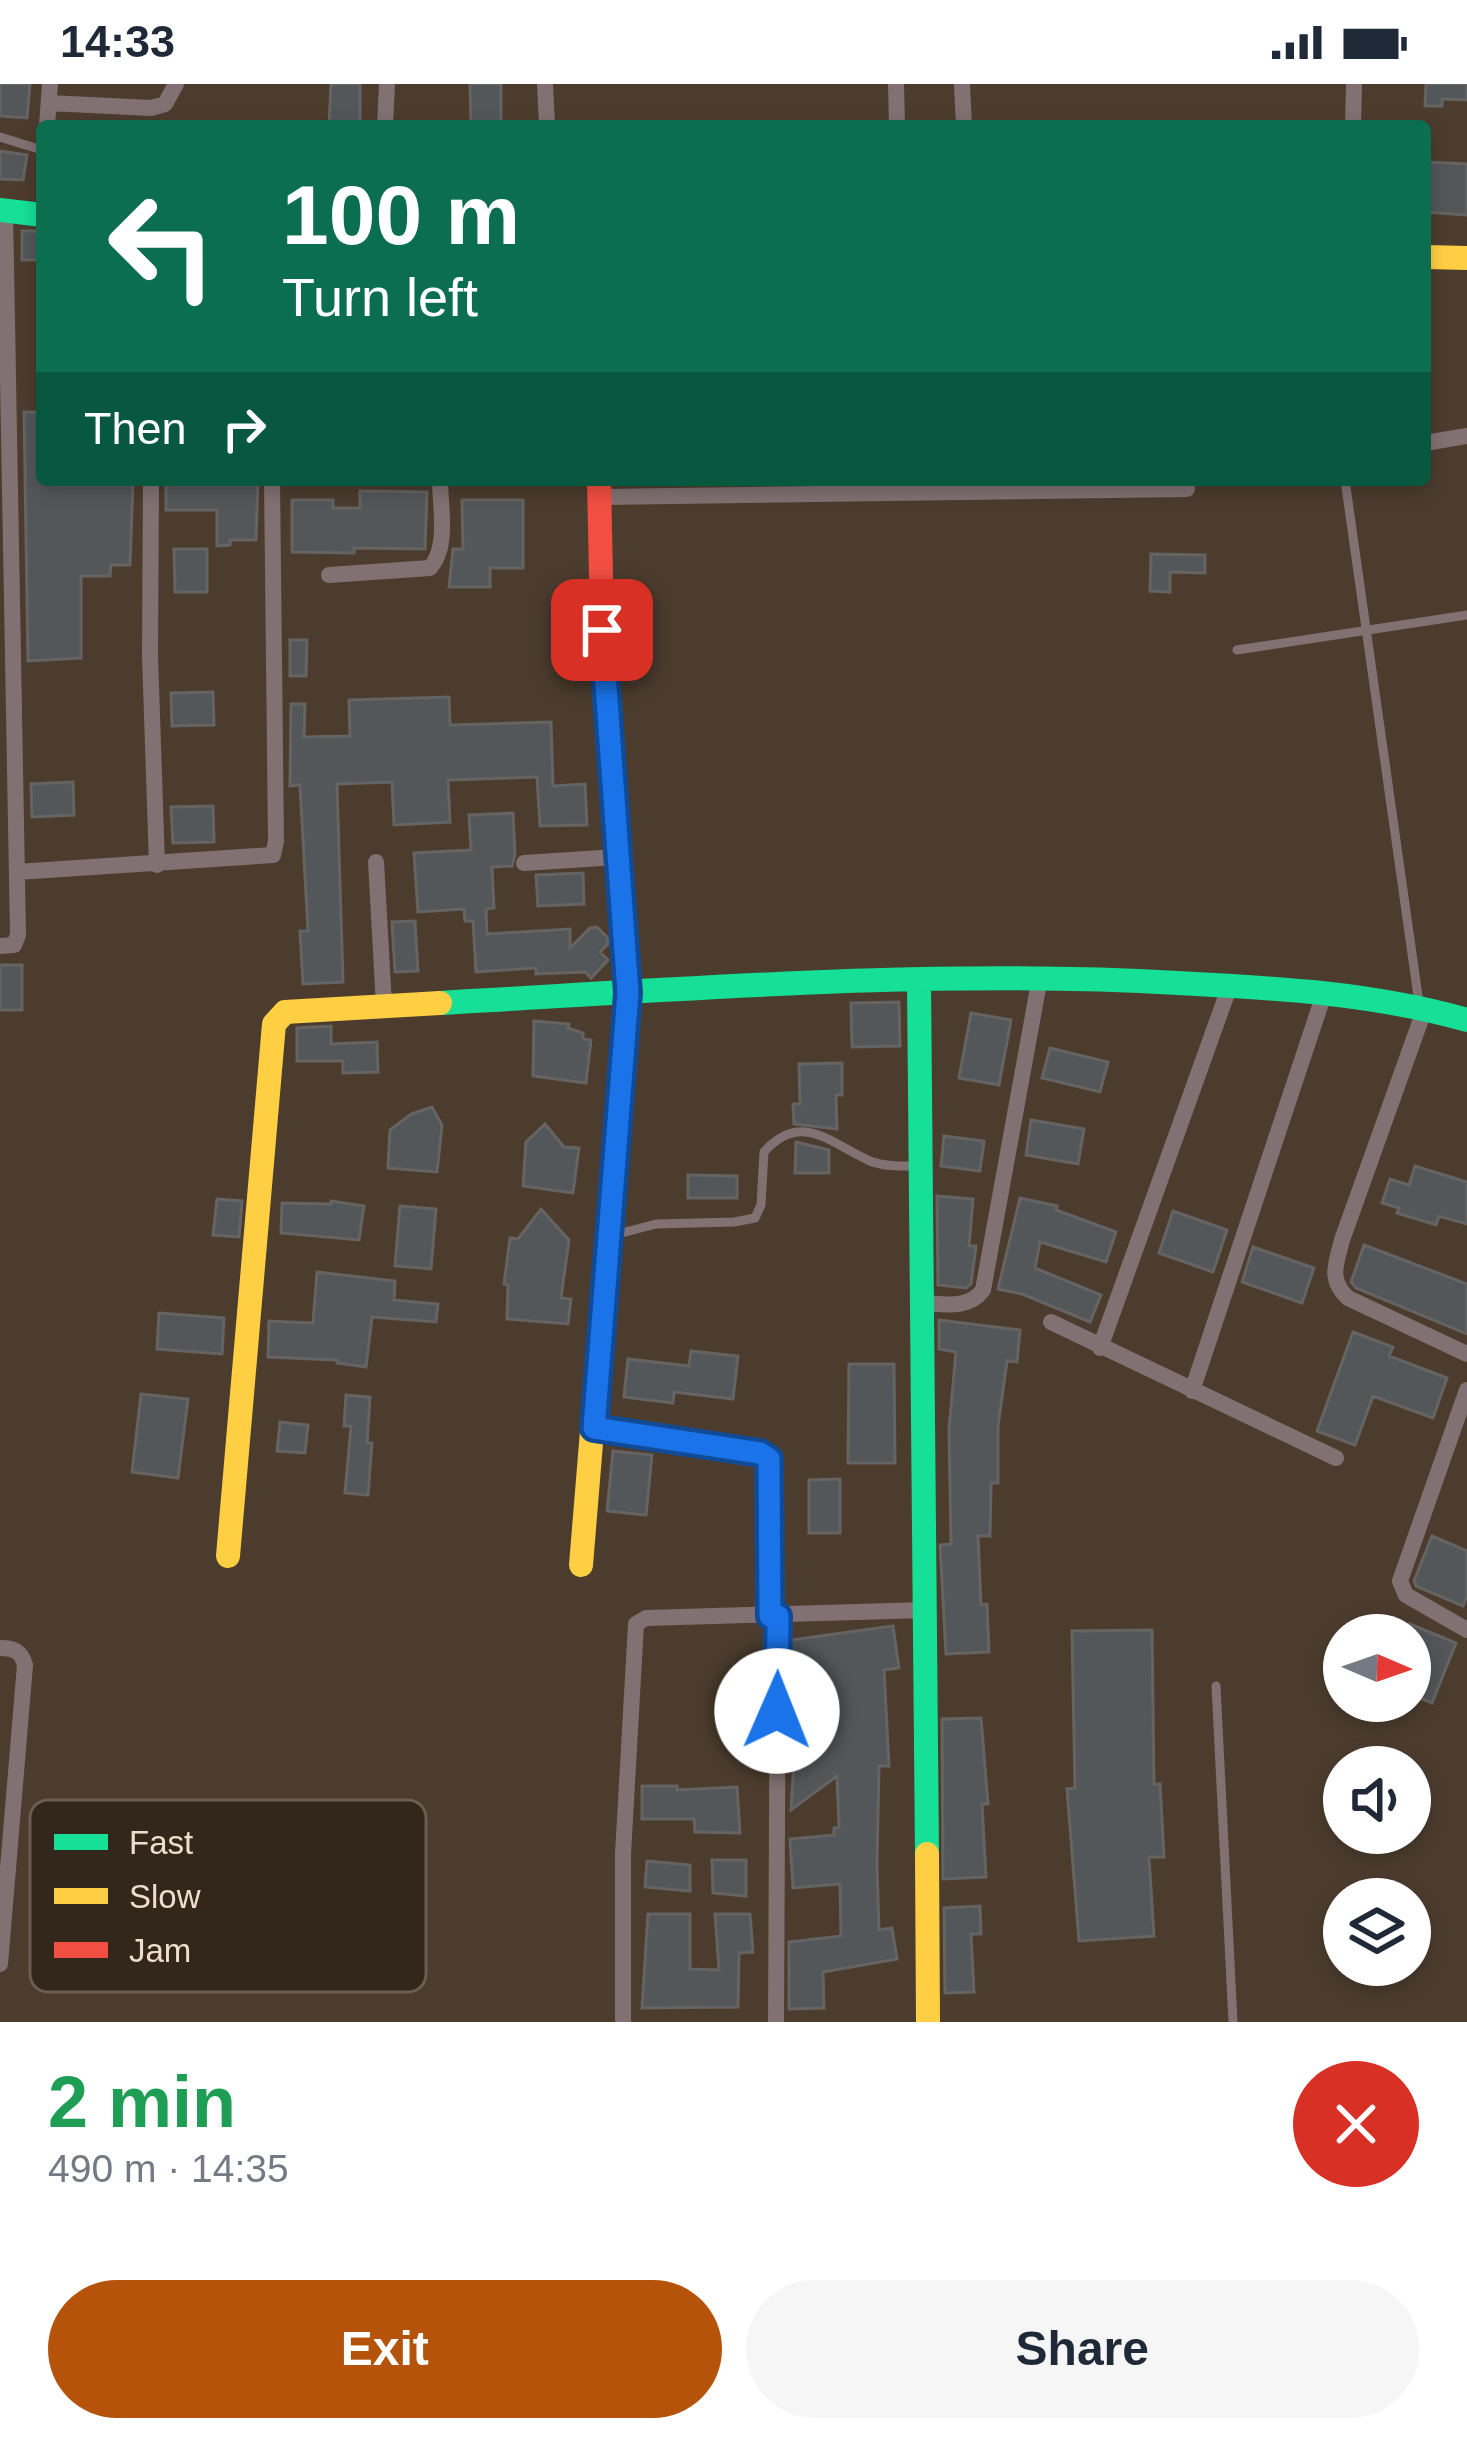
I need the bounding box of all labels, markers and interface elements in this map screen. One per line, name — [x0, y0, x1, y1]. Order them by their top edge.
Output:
text: 14:33 — [60, 16, 175, 67]
icon: left — [84, 168, 240, 324]
text: 100 m — [282, 168, 520, 262]
text: Turn left — [282, 267, 478, 327]
icon: right — [211, 396, 277, 462]
text: Then — [84, 403, 187, 454]
pin — [551, 579, 653, 681]
icon: arrive — [569, 597, 635, 663]
north arrow — [1323, 1614, 1431, 1722]
map controls — [1323, 1614, 1431, 1986]
position arrow — [714, 1648, 840, 1774]
button: sound — [1323, 1746, 1431, 1854]
legend — [30, 1800, 426, 1992]
text: Fast — [129, 1824, 193, 1861]
text: Slow — [129, 1878, 201, 1915]
button: layers — [1323, 1878, 1431, 1986]
text: Jam — [129, 1932, 191, 1969]
button: close — [1293, 2061, 1419, 2187]
text: 2 min — [48, 2062, 236, 2142]
text: 490 m · 14:35 — [48, 2147, 289, 2190]
button: Exit — [48, 2280, 722, 2418]
button: Share — [746, 2280, 1419, 2418]

